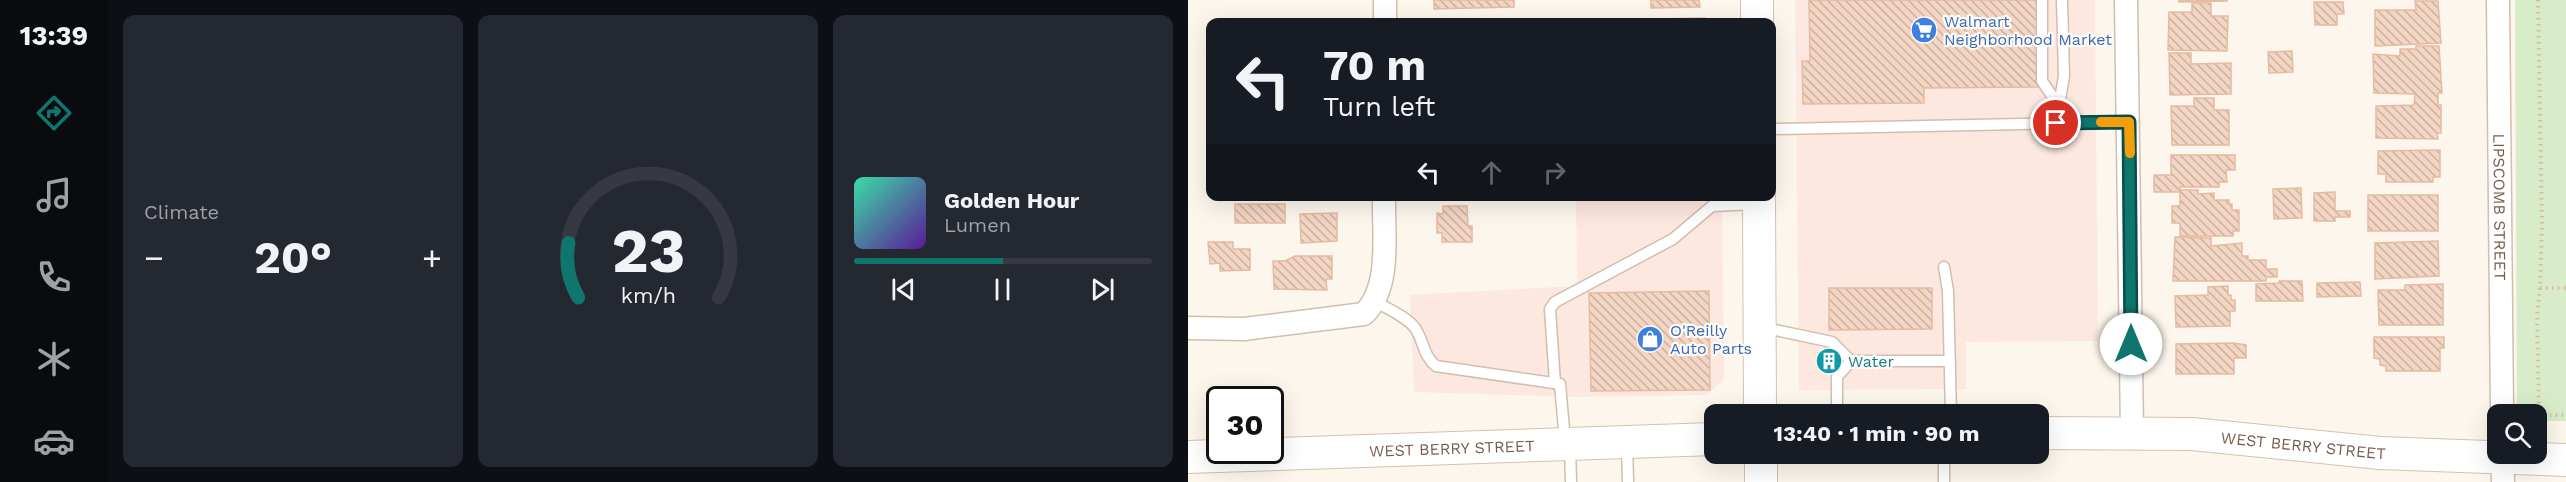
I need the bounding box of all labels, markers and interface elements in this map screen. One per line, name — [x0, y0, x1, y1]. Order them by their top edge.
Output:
place label: Walmart Neighborhood Market — [1944, 12, 2112, 49]
supermarket icon: Walmart Neighborhood Market — [1909, 15, 1939, 45]
text: 13:39 — [20, 20, 88, 52]
text: 70 m — [1323, 41, 1426, 90]
icon: left — [1224, 42, 1302, 120]
text: Turn left — [1323, 91, 1435, 123]
icon: directions — [33, 92, 75, 134]
pin — [2030, 97, 2081, 148]
icon: arrive — [2039, 106, 2072, 139]
street label: LIPSCOMB STREET — [2490, 133, 2510, 281]
icon: left — [1412, 156, 1445, 189]
icon: ahead — [1475, 156, 1508, 189]
icon: right — [1538, 156, 1571, 189]
icon: music — [33, 174, 75, 216]
text: Golden Hour — [944, 188, 1079, 213]
text: Climate — [144, 200, 219, 224]
text: Lumen — [944, 213, 1011, 237]
text: 23 — [611, 214, 685, 287]
text: 20° — [254, 231, 332, 284]
text: − — [144, 238, 164, 277]
text: + — [422, 238, 442, 277]
icon: phone — [33, 256, 75, 298]
icon: previous — [887, 273, 920, 306]
icon: pause — [986, 273, 1019, 306]
icon: next — [1086, 273, 1119, 306]
text: km/h — [620, 283, 676, 308]
position arrow — [2099, 312, 2163, 376]
place label: O'Reilly Auto Parts — [1670, 321, 1752, 358]
shop icon: O'Reilly Auto Parts — [1635, 324, 1665, 354]
icon: climate — [33, 338, 75, 380]
building icon: Water — [1814, 346, 1844, 376]
place label: Water — [1848, 352, 1894, 371]
speed limit sign: 30 — [1206, 386, 1284, 464]
map controls — [2487, 404, 2547, 464]
button: search — [2487, 404, 2547, 464]
icon: car — [33, 420, 75, 462]
text: 13:40 · 1 min · 90 m — [1774, 421, 1979, 446]
street label: WEST BERRY STREET — [2220, 427, 2387, 463]
street label: WEST BERRY STREET — [1369, 436, 1535, 460]

